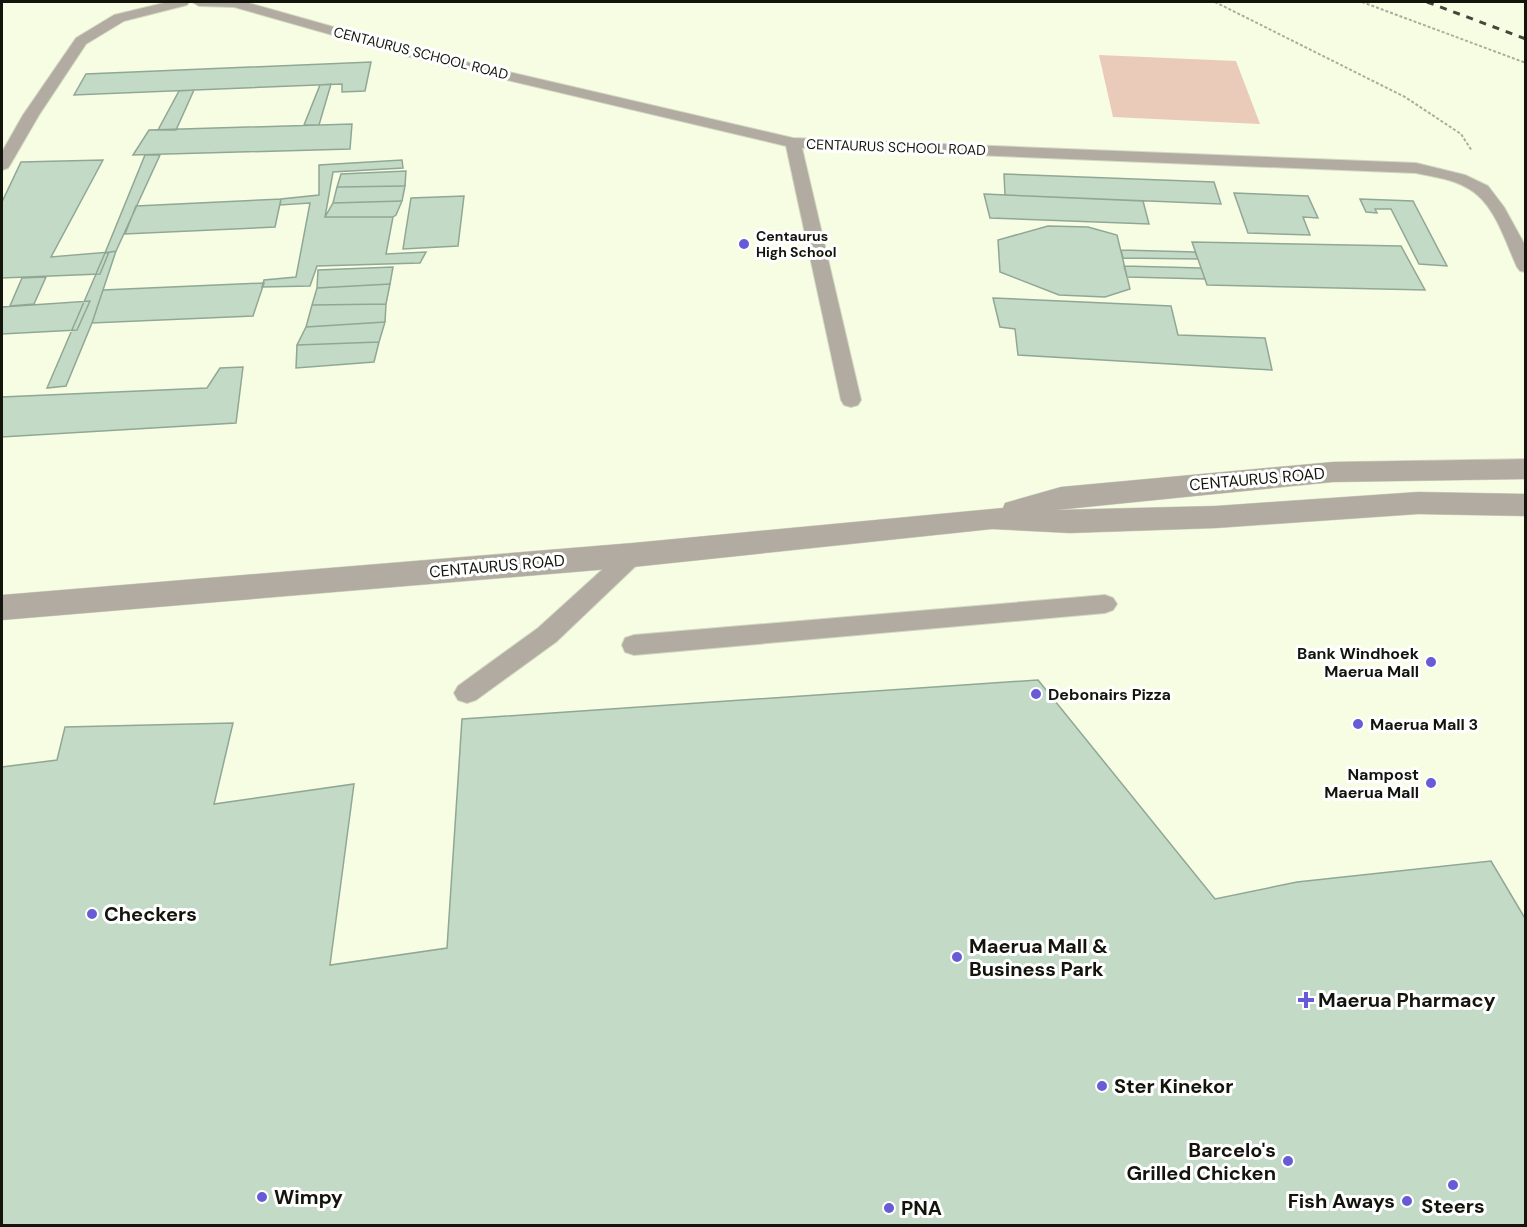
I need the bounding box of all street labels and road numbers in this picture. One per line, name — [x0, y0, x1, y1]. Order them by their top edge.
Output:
street label: CENTAURUS SCHOOL ROAD — [332, 23, 510, 83]
street label: CENTAURUS SCHOOL ROAD — [806, 135, 986, 159]
street label: CENTAURUS ROAD — [1188, 463, 1326, 495]
street label: CENTAURUS ROAD — [428, 550, 566, 582]

